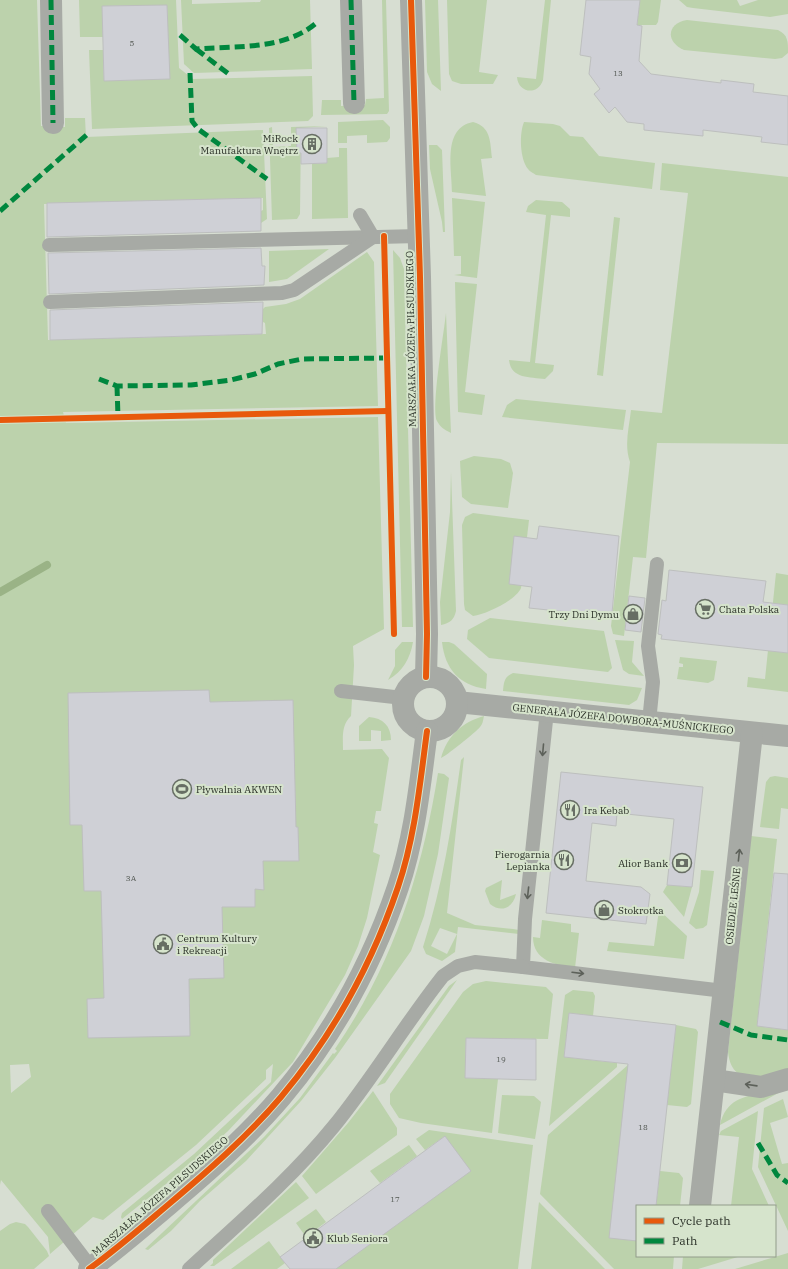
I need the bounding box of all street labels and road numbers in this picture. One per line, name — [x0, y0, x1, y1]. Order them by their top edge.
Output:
street label: MARSZAŁKA JÓZEFA PIŁSUDSKIEGO — [403, 251, 419, 427]
street label: GENERAŁA JÓZEFA DOWBORA-MUŚNICKIEGO — [512, 701, 734, 737]
street label: OSIEDLE LEŚNE — [723, 867, 743, 945]
street label: MARSZAŁKA JÓZEFA PIŁSUDSKIEGO — [89, 1133, 231, 1259]

